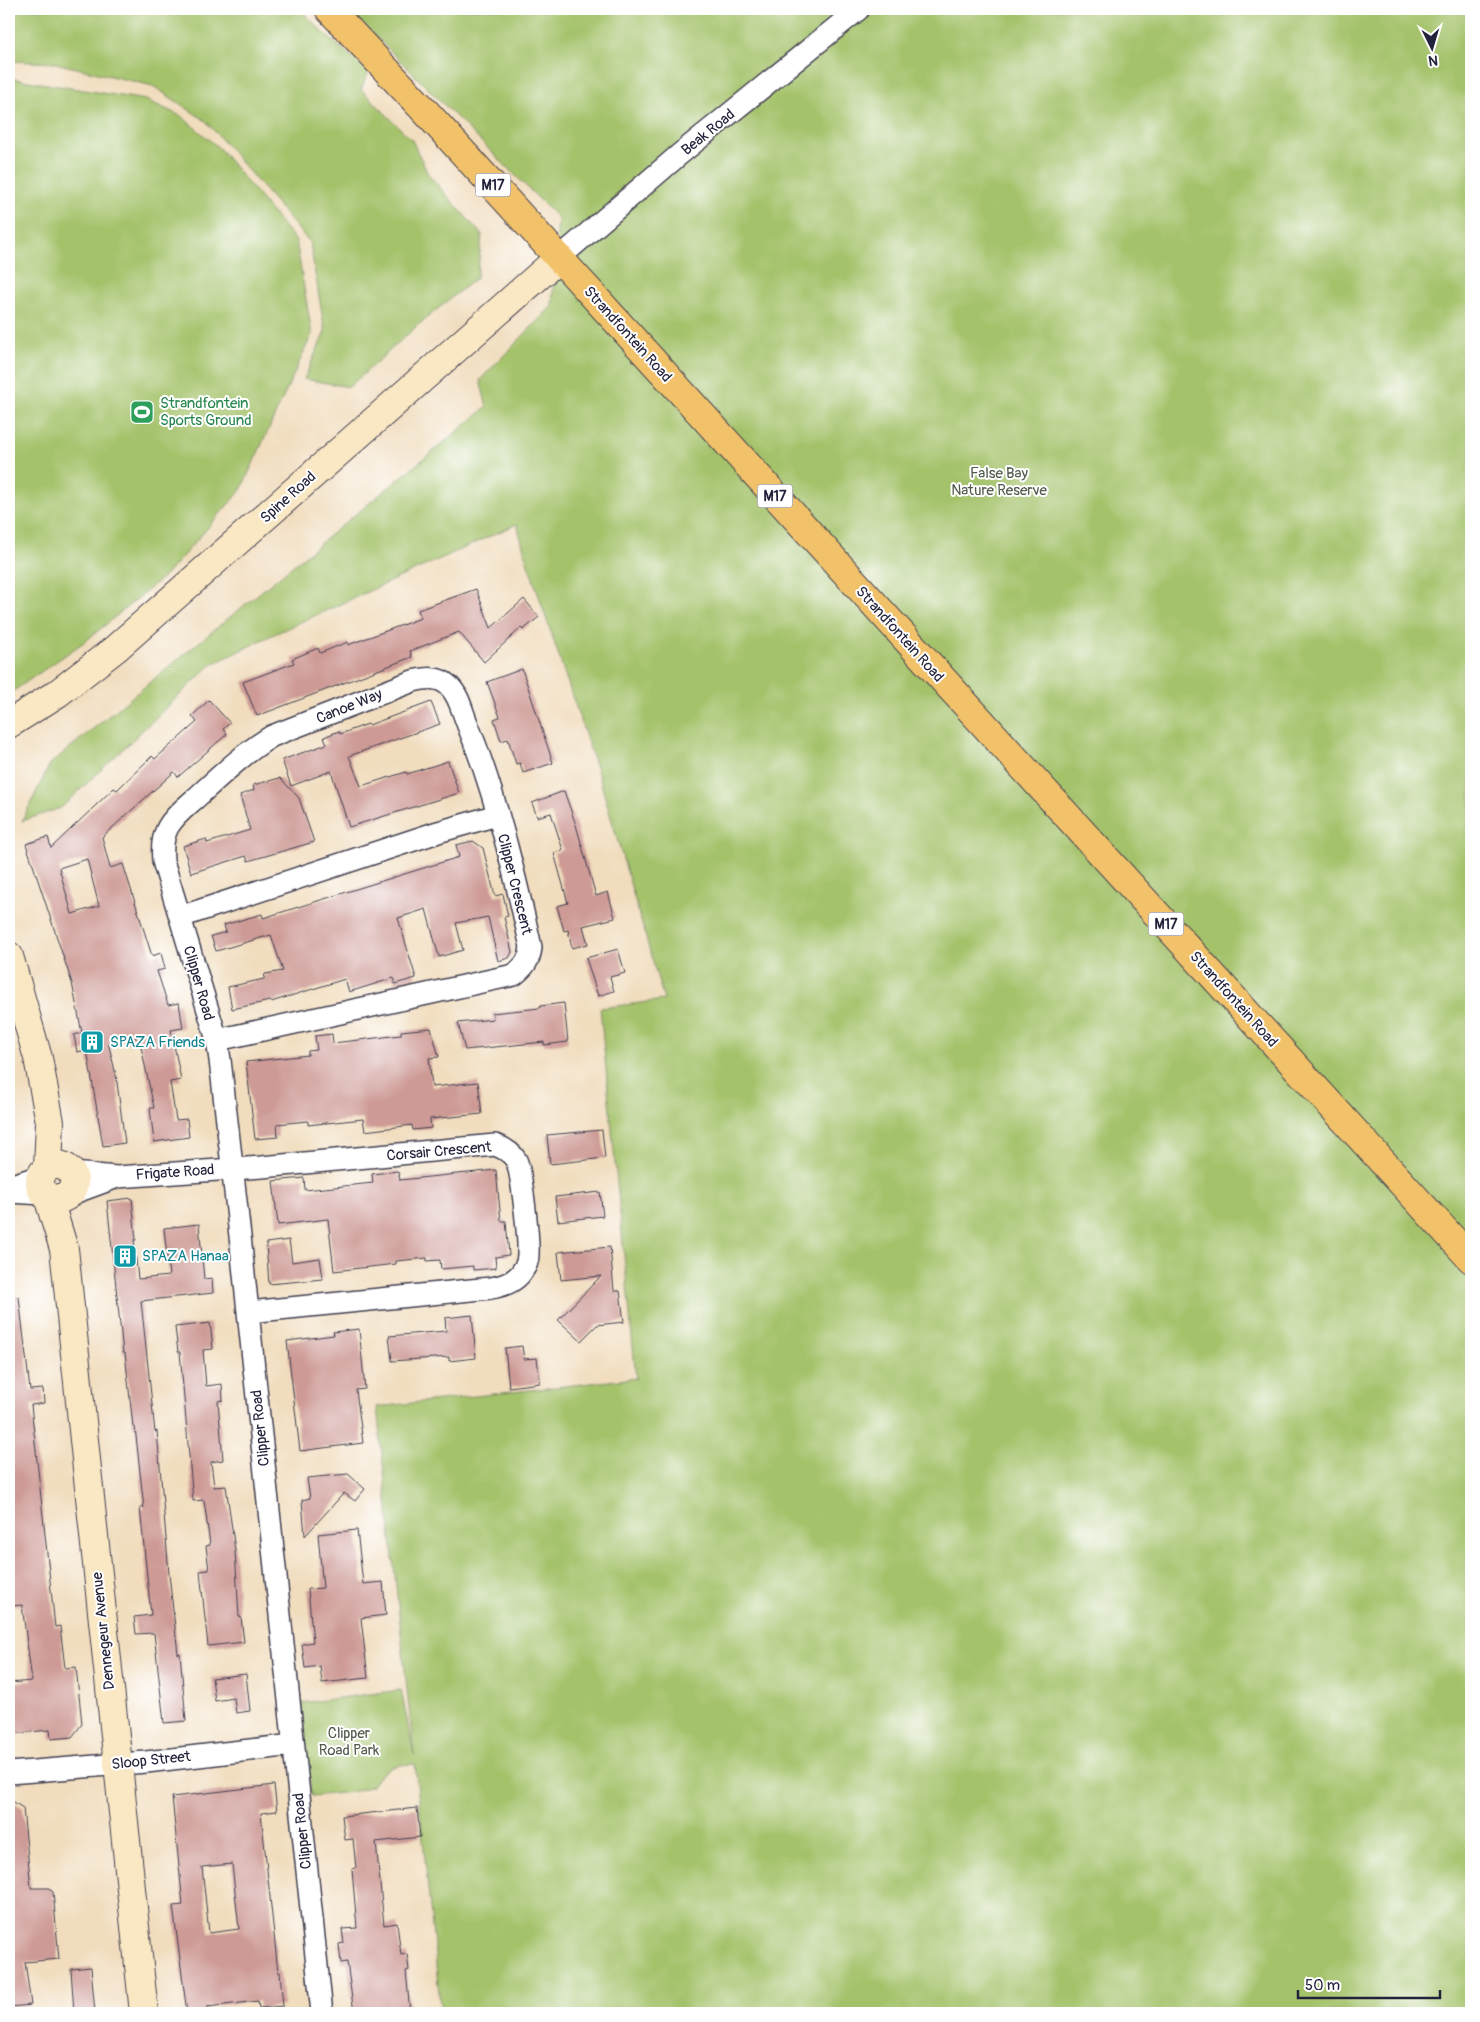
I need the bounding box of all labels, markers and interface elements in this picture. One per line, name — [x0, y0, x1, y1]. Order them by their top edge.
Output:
north arrow — [1408, 22, 1458, 72]
text: N — [1428, 52, 1439, 69]
street label: Beak Road — [678, 105, 739, 160]
road number: M17 — [476, 174, 510, 196]
street label: Strandfontein Road — [580, 282, 676, 386]
place label: Strandfontein Sports Ground — [160, 394, 252, 430]
sports icon: Strandfontein Sports Ground — [129, 399, 155, 425]
park label: False Bay Nature Reserve — [951, 464, 1047, 500]
street label: Spine Road — [257, 467, 320, 527]
road number: M17 — [758, 484, 792, 508]
street label: Strandfontein Road — [852, 582, 948, 686]
street label: Canoe Way — [313, 684, 385, 728]
street label: Clipper Crescent — [493, 832, 536, 937]
road number: M17 — [1148, 912, 1184, 936]
street label: Clipper Road — [179, 944, 218, 1023]
street label: Strandfontein Road — [1186, 947, 1282, 1051]
building icon: SPAZA Friends — [79, 1029, 105, 1055]
place label: SPAZA Friends — [110, 1033, 205, 1052]
street label: Corsair Crescent — [386, 1137, 493, 1166]
street label: Frigate Road — [135, 1160, 215, 1185]
building icon: SPAZA Hanaa — [112, 1243, 138, 1269]
place label: SPAZA Hanaa — [142, 1247, 229, 1266]
street label: Clipper Road — [247, 1389, 274, 1467]
street label: Dennegeur Avenue — [88, 1571, 119, 1691]
park label: Clipper Road Park — [319, 1724, 380, 1760]
street label: Sloop Street — [110, 1747, 193, 1774]
street label: Clipper Road — [289, 1792, 316, 1870]
scale bar — [1298, 1967, 1440, 1999]
text: 50 m — [1305, 1976, 1340, 1995]

